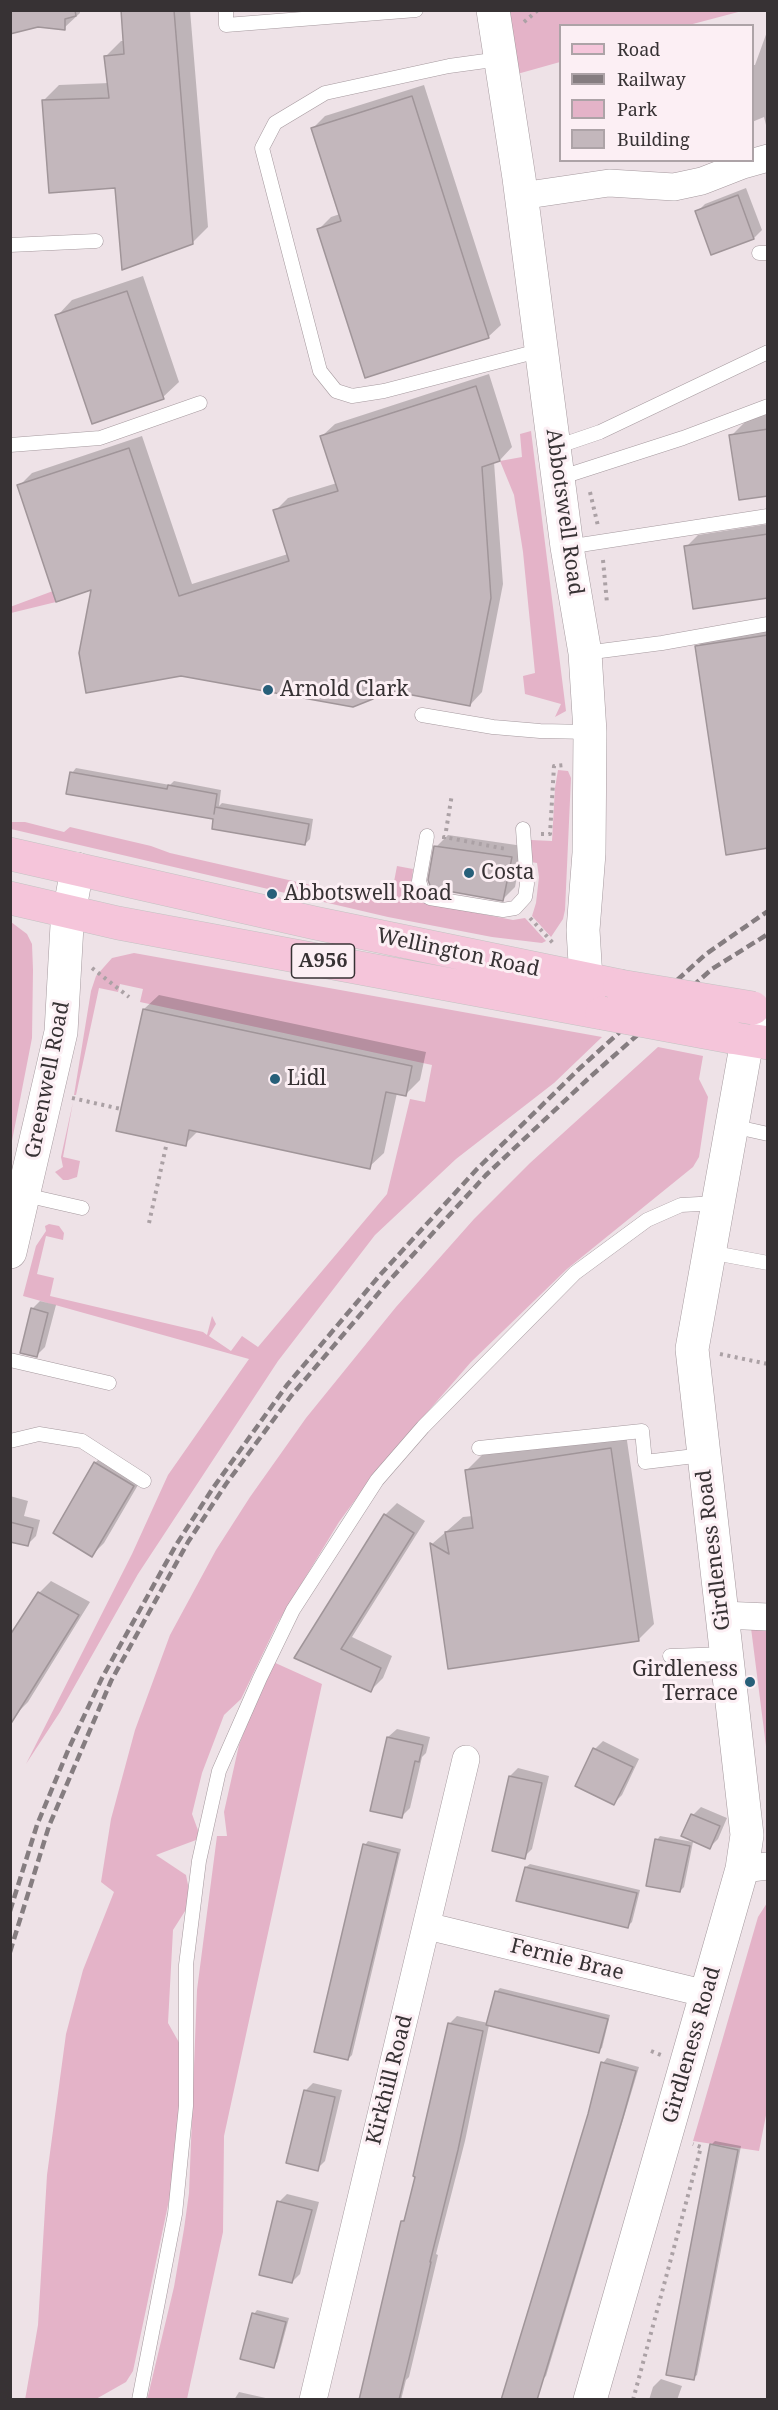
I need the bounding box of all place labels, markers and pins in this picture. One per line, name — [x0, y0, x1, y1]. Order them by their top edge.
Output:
place label: Arnold Clark — [280, 677, 409, 703]
marker: Arnold Clark — [261, 683, 275, 697]
place label: Costa — [481, 860, 535, 886]
marker: Costa — [462, 866, 476, 880]
place label: Abbotswell Road — [284, 881, 452, 907]
marker: Abbotswell Road — [265, 887, 279, 901]
place label: Lidl — [287, 1066, 326, 1092]
marker: Lidl — [268, 1072, 282, 1086]
place label: Girdleness Terrace — [632, 1657, 738, 1707]
marker: Girdleness Terrace — [743, 1675, 757, 1689]

